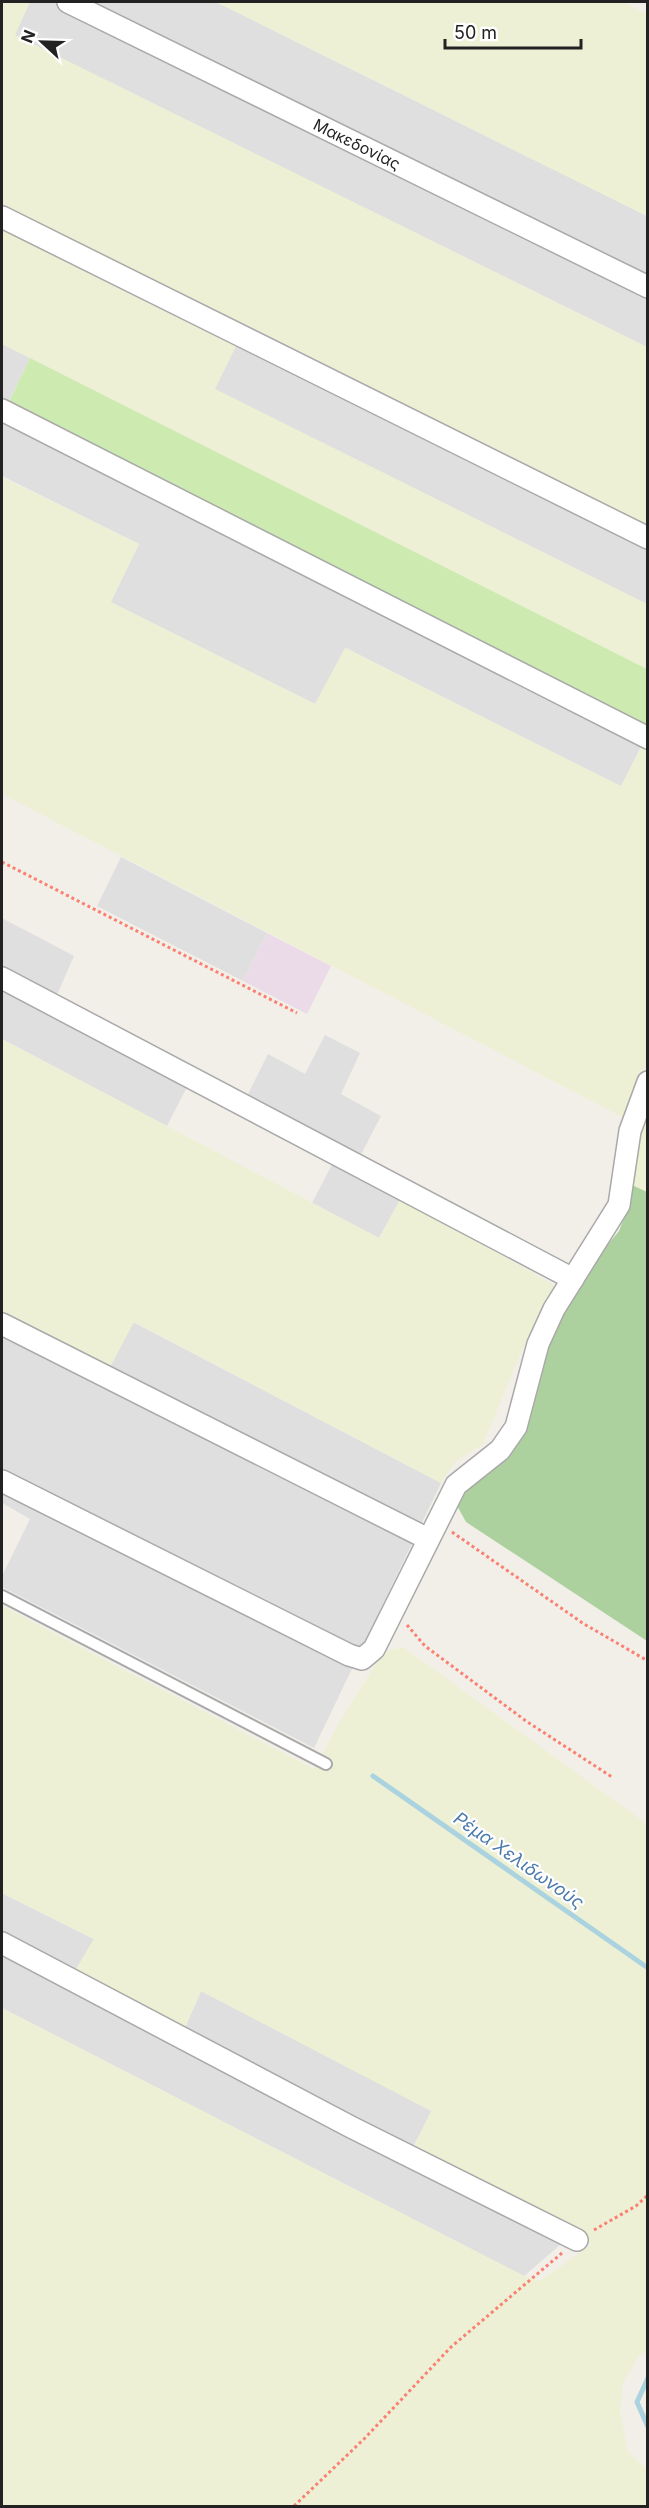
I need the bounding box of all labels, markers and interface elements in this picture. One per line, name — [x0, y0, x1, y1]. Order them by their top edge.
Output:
north arrow — [12, 12, 72, 72]
scale bar — [445, 12, 582, 50]
text: 50 m — [454, 22, 497, 43]
text: N — [17, 27, 40, 46]
street label: Μακεδονίας — [310, 114, 404, 174]
water label: Ρέμα Χελιδωνούς — [450, 1807, 588, 1913]

